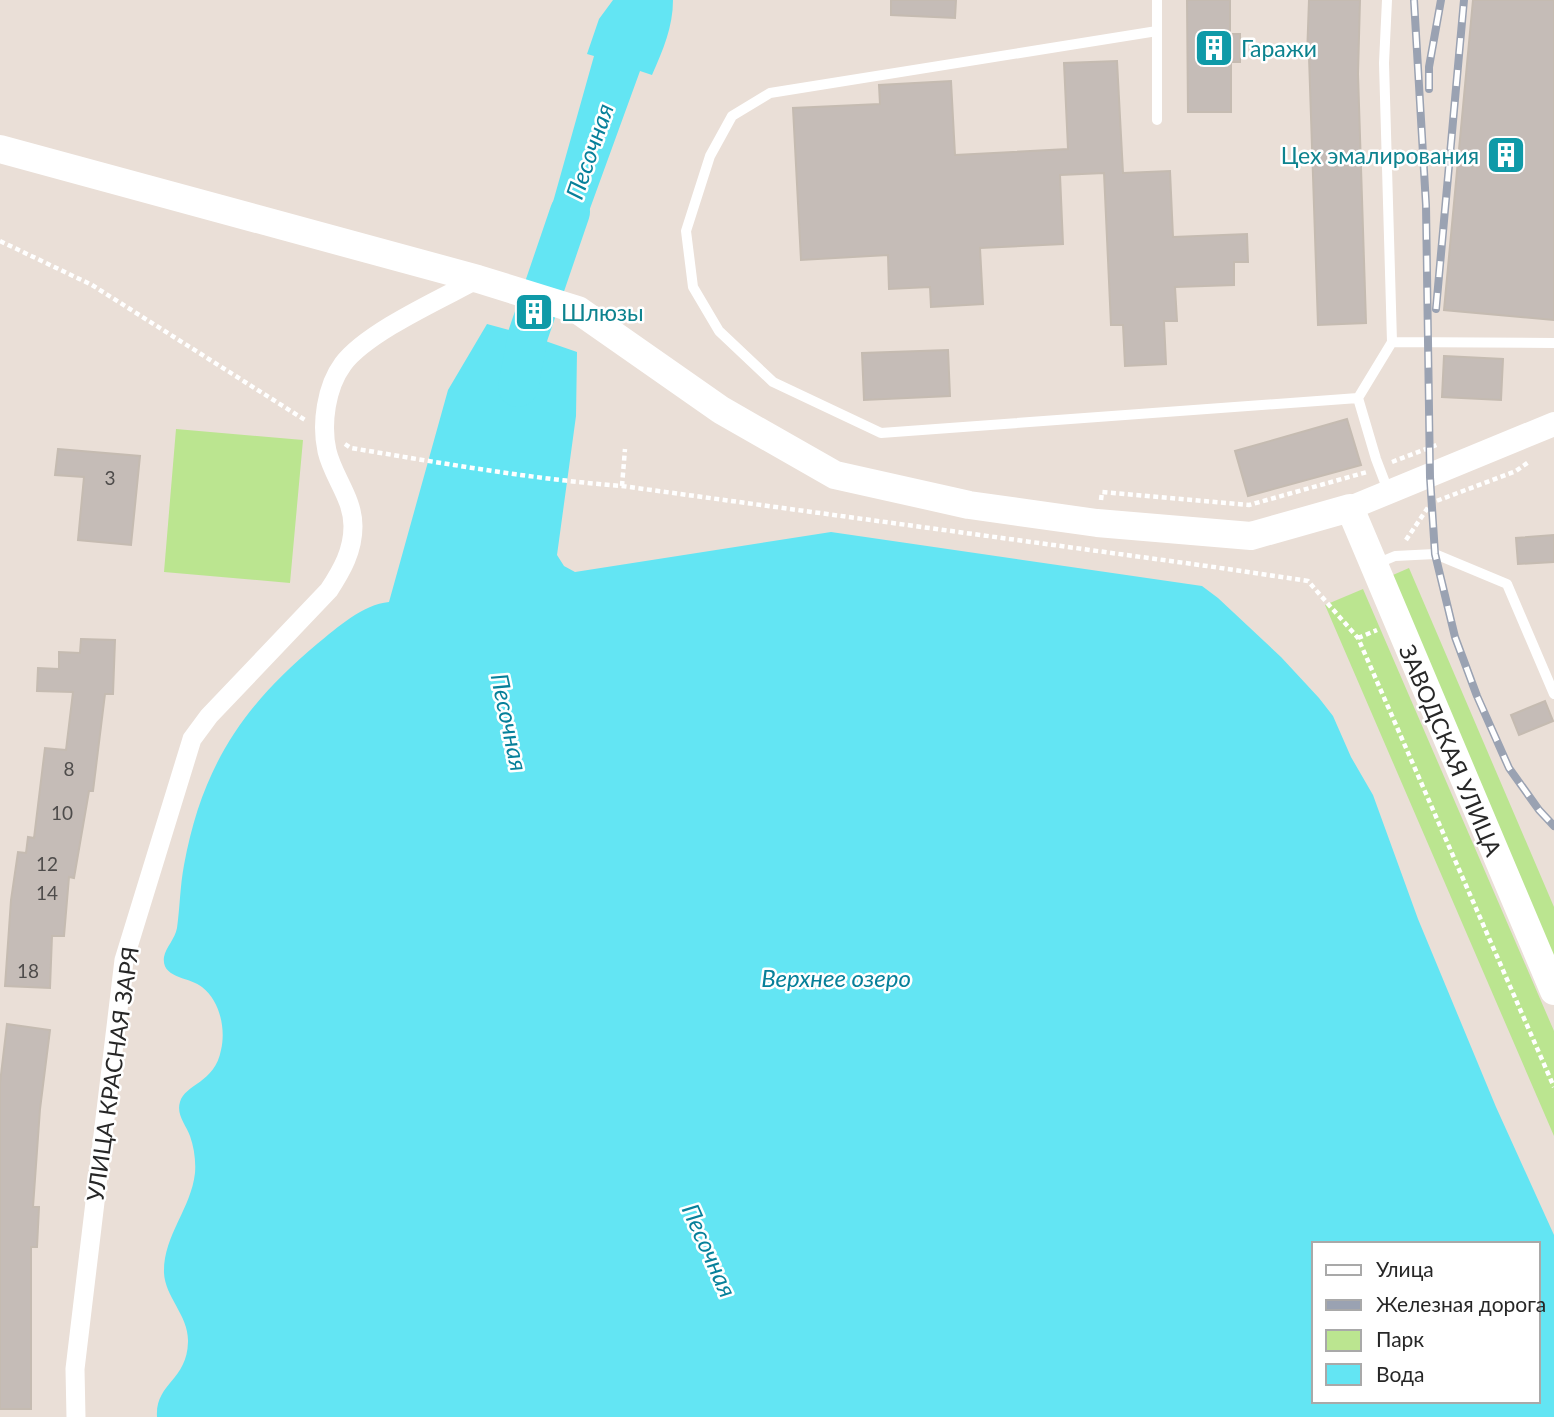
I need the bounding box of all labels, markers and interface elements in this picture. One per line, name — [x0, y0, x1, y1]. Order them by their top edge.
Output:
building icon: Гаражи — [1193, 27, 1235, 69]
place label: Гаражи — [1241, 34, 1317, 62]
water label: Песочная — [559, 99, 619, 203]
building icon: Цех эмалирования — [1485, 134, 1527, 176]
place label: Цех эмалирования — [1281, 141, 1479, 169]
building icon: Шлюзы — [513, 291, 555, 333]
place label: Шлюзы — [561, 298, 644, 326]
house number: 3 — [104, 466, 116, 489]
street label: ЗАВОДСКАЯ УЛИЦА — [1394, 640, 1508, 860]
water label: Песочная — [486, 671, 534, 773]
house number: 8 — [63, 757, 75, 780]
house number: 10 — [51, 801, 73, 824]
house number: 12 — [36, 852, 58, 875]
house number: 14 — [36, 881, 58, 904]
street label: УЛИЦА КРАСНАЯ ЗАРЯ — [80, 945, 144, 1203]
house number: 18 — [17, 959, 39, 982]
water label: Верхнее озеро — [761, 963, 911, 992]
water label: Песочная — [677, 1199, 743, 1301]
legend — [1312, 1242, 1540, 1403]
text: Улица — [1376, 1256, 1434, 1281]
text: Железная дорога — [1376, 1291, 1546, 1316]
text: Парк — [1376, 1326, 1424, 1351]
text: Вода — [1376, 1361, 1424, 1386]

